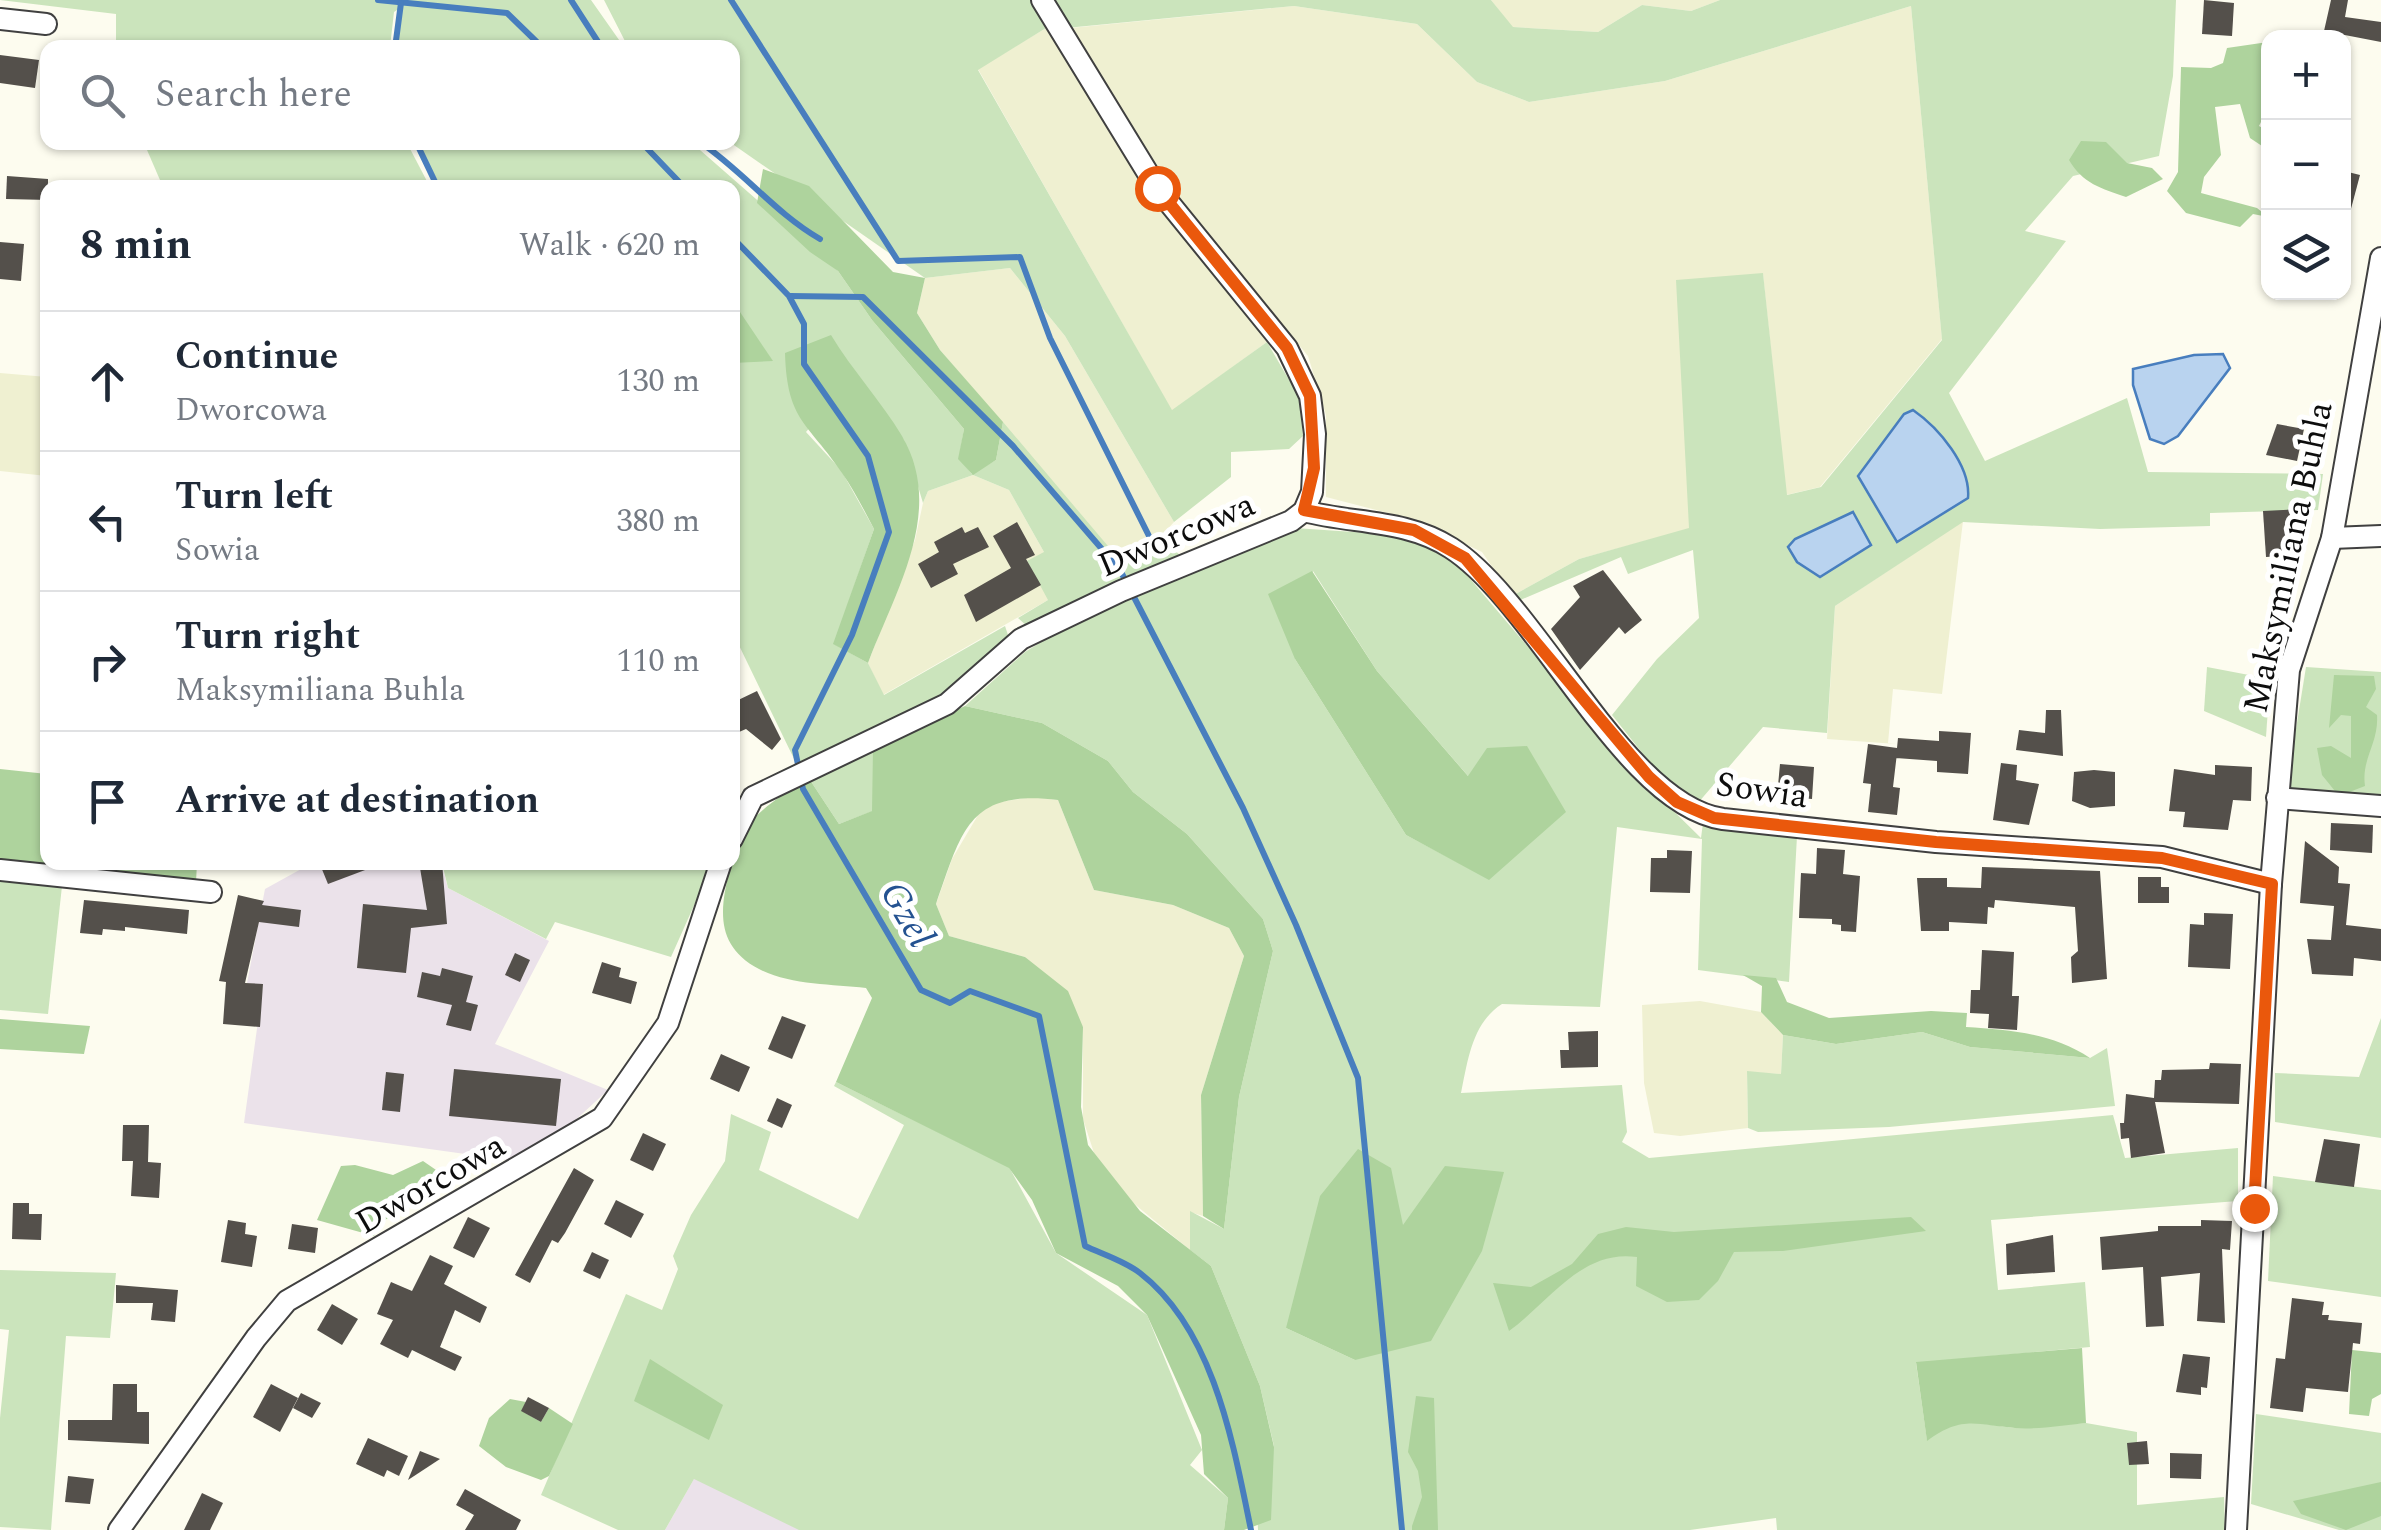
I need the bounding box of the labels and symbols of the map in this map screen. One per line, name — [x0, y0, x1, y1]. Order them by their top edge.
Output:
route start — [1135, 166, 1181, 212]
street label: Maksymiliana Buhla — [2230, 397, 2347, 718]
street label: Dworcowa — [1090, 479, 1263, 592]
street label: Sowia — [1712, 758, 1811, 823]
water label: Gzel — [864, 871, 949, 959]
street label: Dworcowa — [346, 1120, 516, 1249]
route end — [2232, 1186, 2278, 1232]

